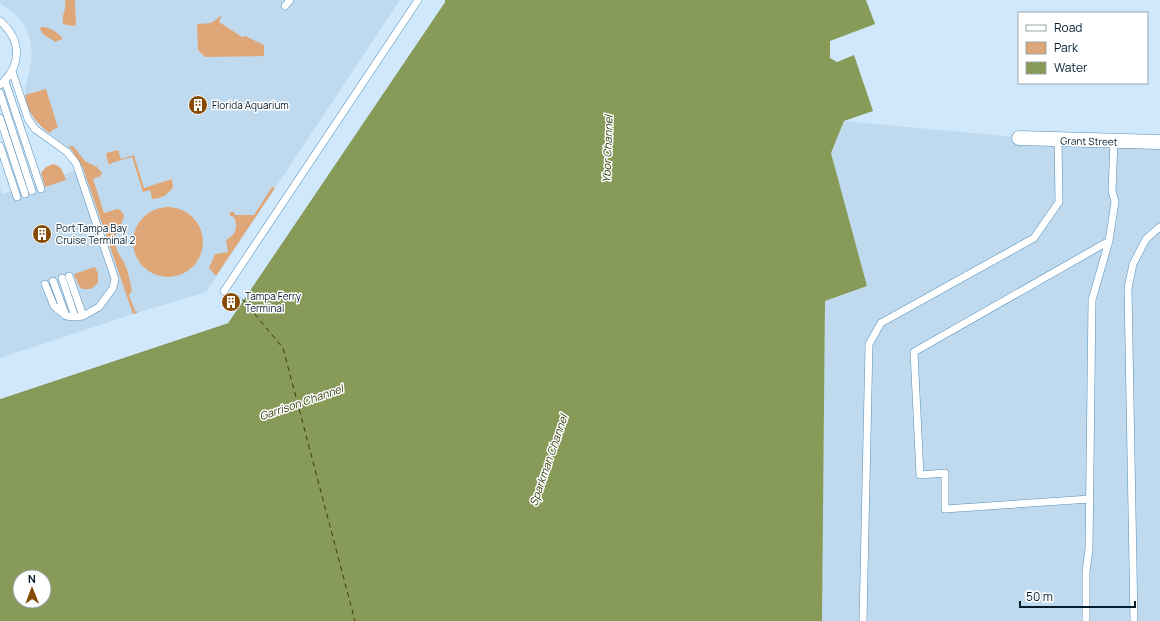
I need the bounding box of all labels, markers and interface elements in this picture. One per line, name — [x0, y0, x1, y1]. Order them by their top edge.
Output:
legend — [1018, 12, 1148, 84]
text: Road — [1054, 19, 1082, 36]
text: Park — [1054, 39, 1079, 56]
text: Water — [1054, 59, 1088, 76]
building icon: Florida Aquarium — [187, 94, 209, 116]
place label: Florida Aquarium — [212, 98, 289, 112]
water label: Ybor Channel — [598, 114, 616, 183]
street label: Grant Street — [1060, 134, 1118, 148]
place label: Port Tampa Bay Cruise Terminal 2 — [56, 221, 135, 247]
building icon: Port Tampa Bay Cruise Terminal 2 — [31, 223, 53, 245]
place label: Tampa Ferry Terminal — [245, 289, 302, 315]
building icon: Tampa Ferry Terminal — [220, 291, 242, 313]
water label: Garrison Channel — [257, 380, 346, 423]
water label: Sparkman Channel — [525, 411, 571, 508]
north arrow — [12, 569, 52, 609]
text: N — [28, 571, 36, 586]
scale bar — [1020, 583, 1135, 609]
text: 50 m — [1026, 588, 1053, 605]

